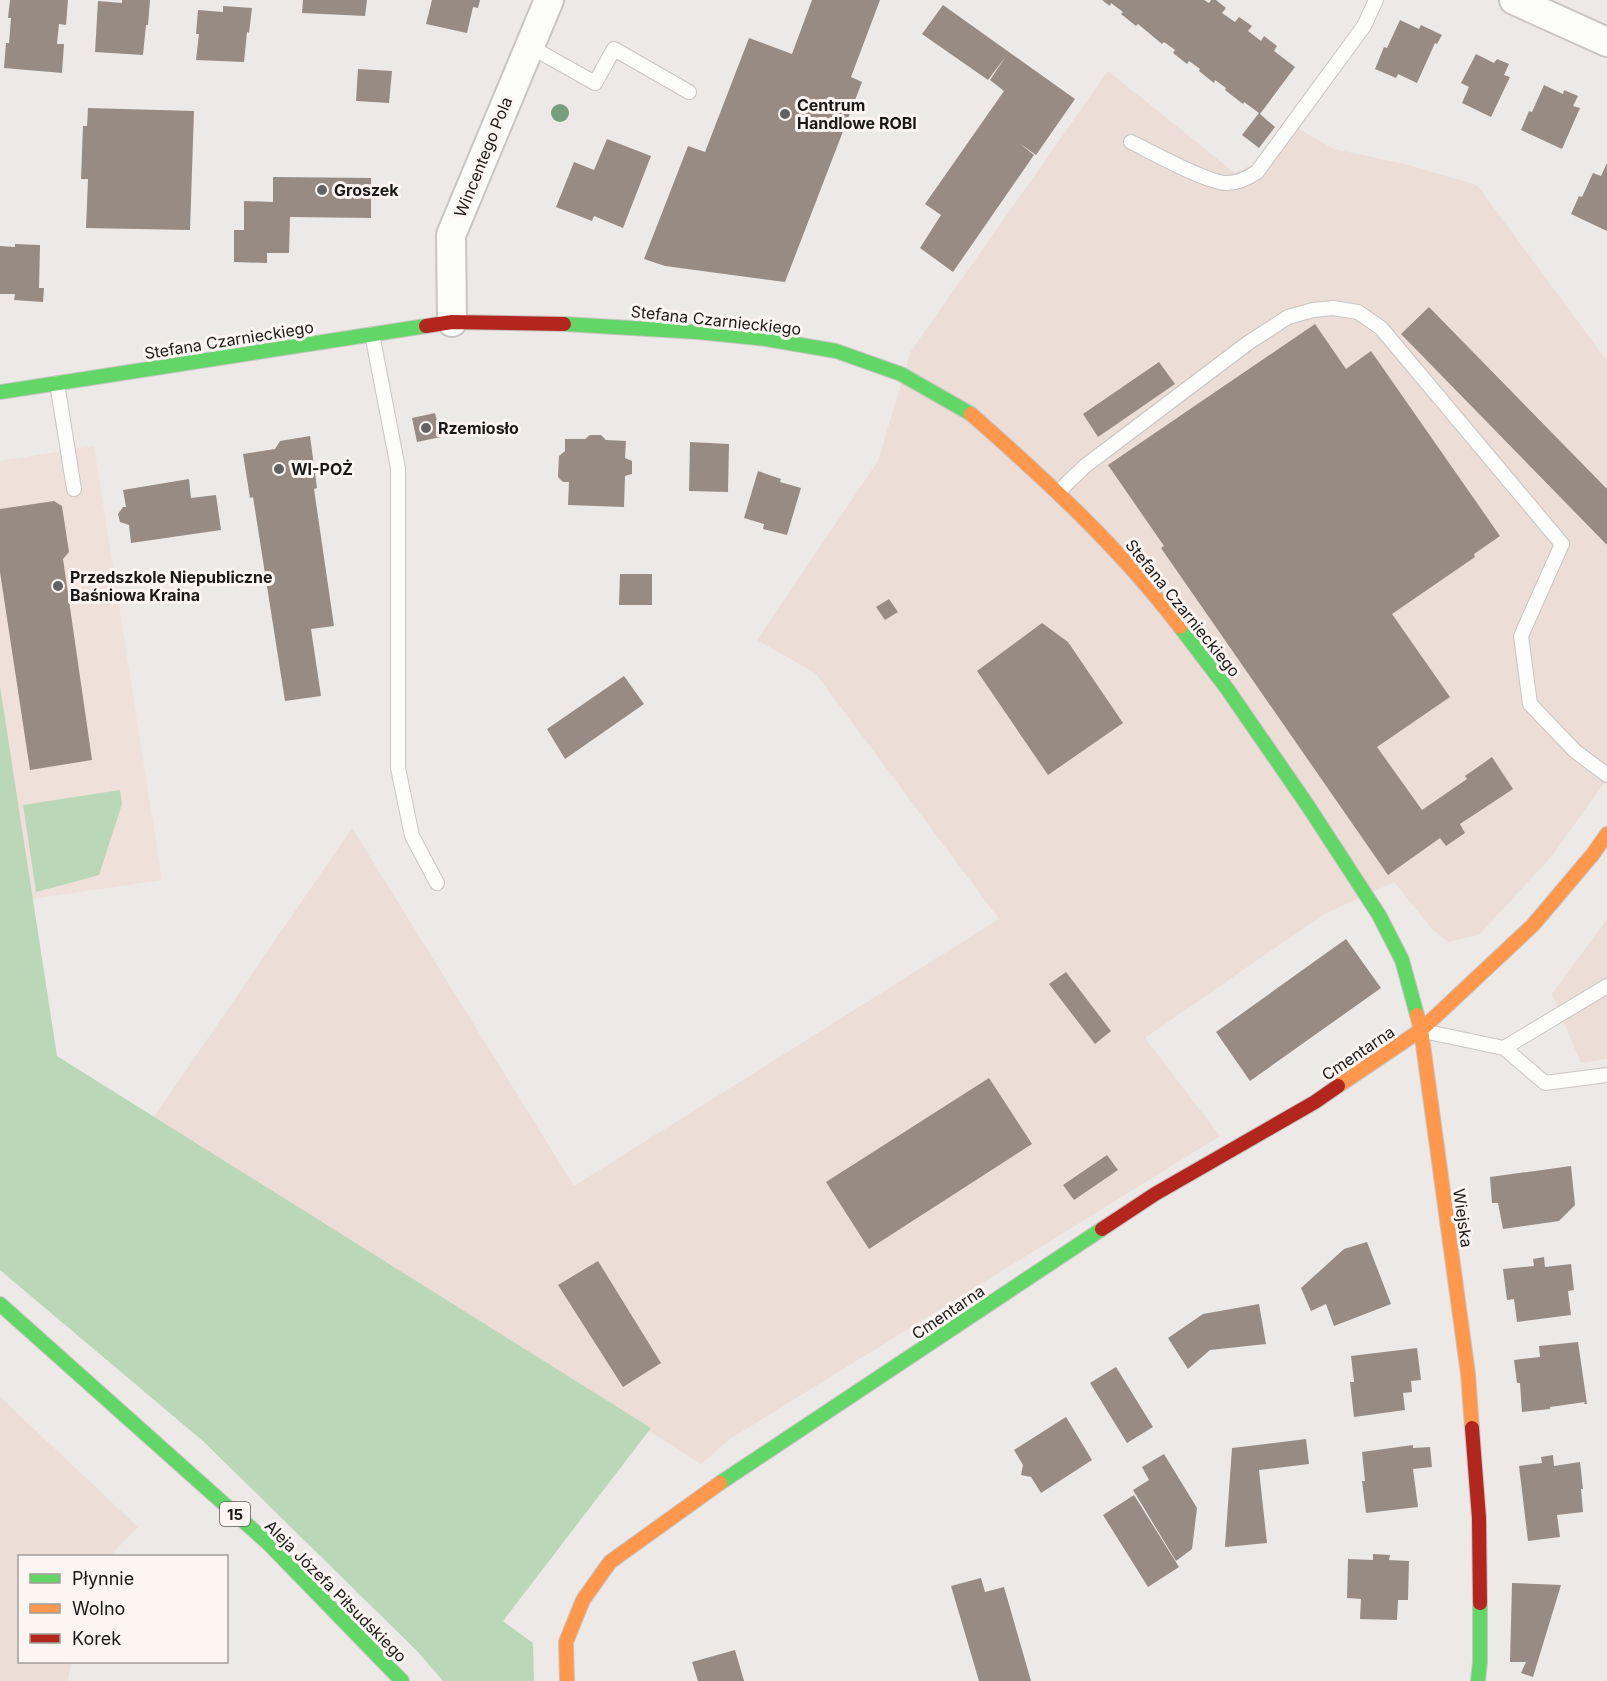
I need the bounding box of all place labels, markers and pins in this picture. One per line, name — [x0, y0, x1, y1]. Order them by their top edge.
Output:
place label: Centrum Handlowe ROBI — [797, 95, 917, 133]
marker: Centrum Handlowe ROBI — [778, 107, 792, 121]
place label: Groszek — [334, 180, 399, 200]
marker: Groszek — [315, 183, 329, 197]
place label: Rzemiosło — [438, 418, 519, 438]
marker: Rzemiosło — [419, 421, 433, 435]
place label: WI-POŻ — [291, 459, 353, 479]
marker: WI-POŻ — [272, 462, 286, 476]
place label: Przedszkole Niepubliczne Baśniowa Kraina — [70, 567, 272, 605]
marker: Przedszkole Niepubliczne Baśniowa Kraina — [51, 579, 65, 593]

